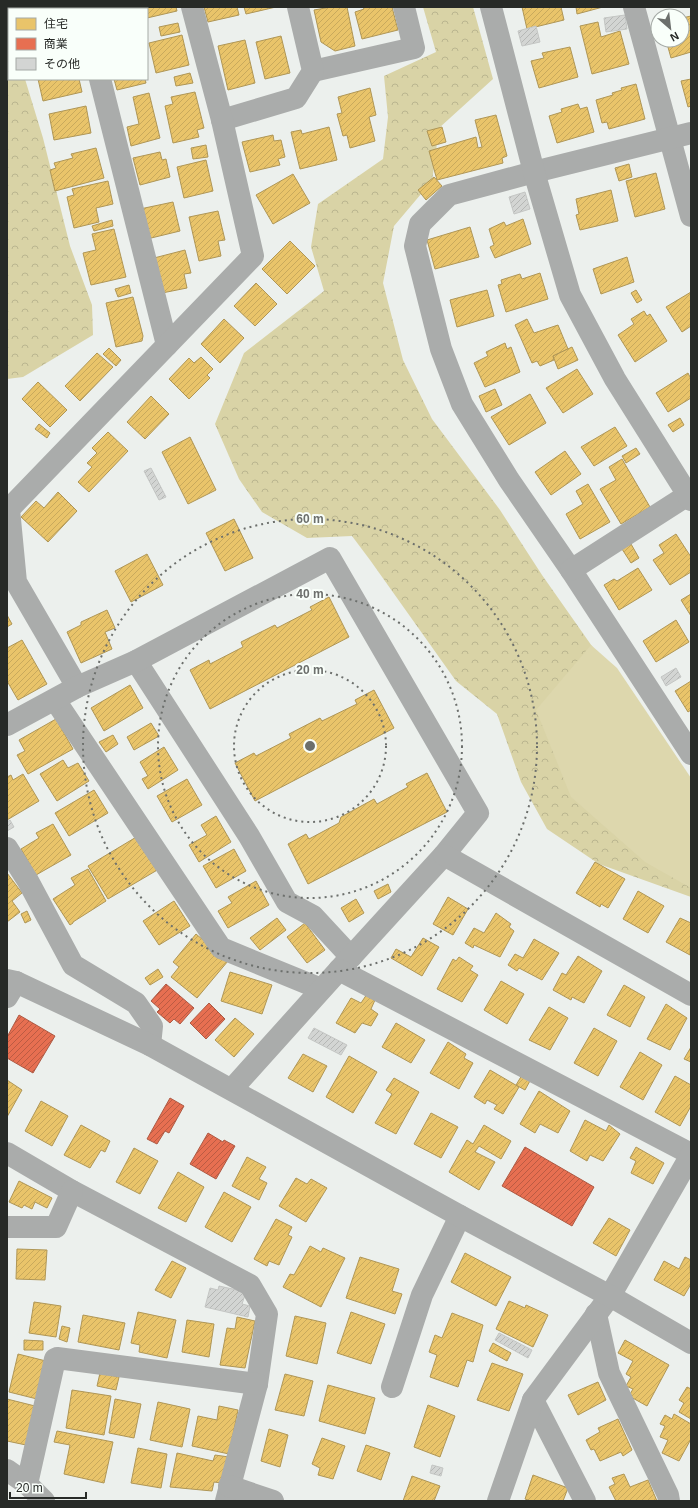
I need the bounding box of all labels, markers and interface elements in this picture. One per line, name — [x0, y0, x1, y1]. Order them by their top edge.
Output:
legend — [8, 8, 148, 80]
north arrow — [650, 8, 690, 48]
text: 住宅 — [44, 17, 68, 31]
text: N — [668, 30, 681, 44]
text: 商業 — [44, 37, 68, 51]
text: その他 — [44, 57, 80, 71]
text: 60 m — [296, 512, 324, 526]
text: 40 m — [296, 587, 324, 601]
text: 20 m — [296, 663, 324, 677]
centre of rings — [303, 739, 317, 753]
scale bar — [10, 1474, 86, 1500]
text: 20 m — [16, 1481, 43, 1495]

